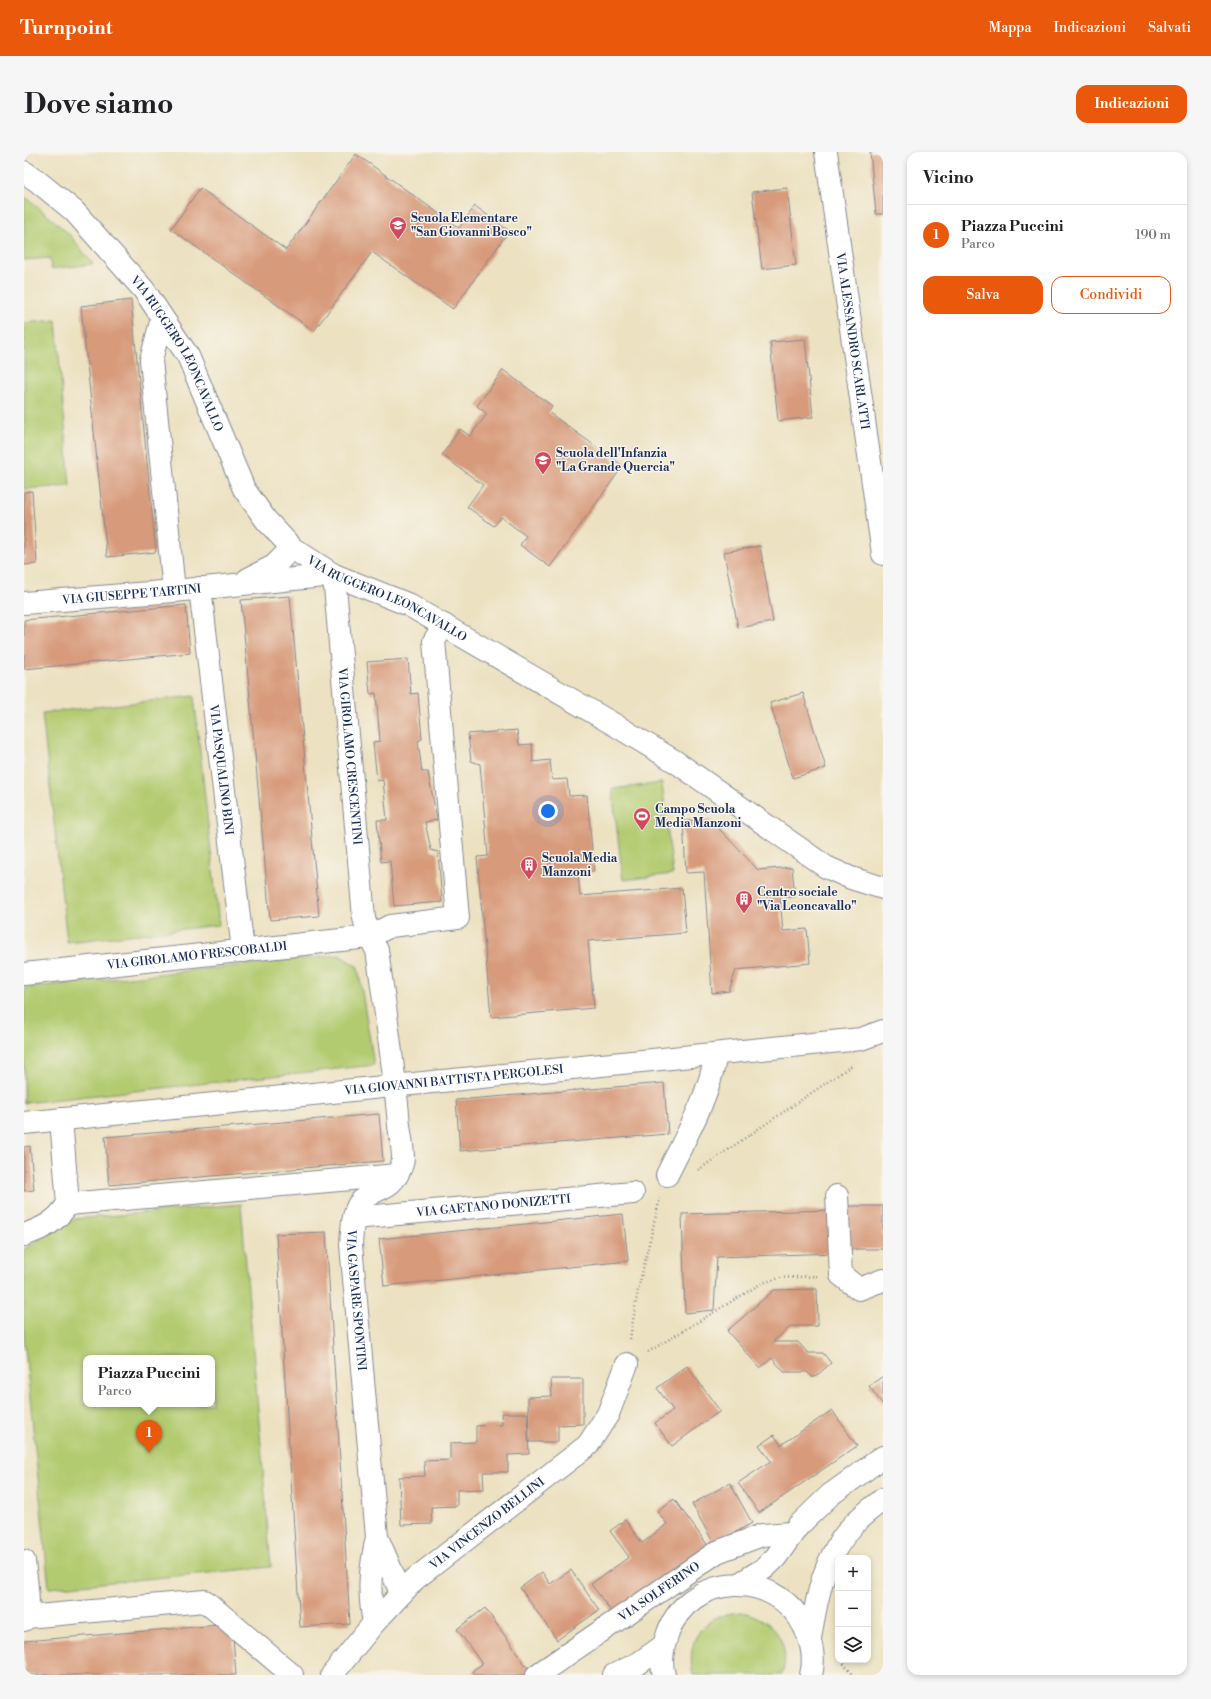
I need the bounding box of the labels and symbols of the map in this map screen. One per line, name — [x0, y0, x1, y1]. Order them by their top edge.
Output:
place label: Scuola Elementare "San Giovanni Bosco" — [411, 211, 532, 240]
school or university icon: Scuola Elementare "San Giovanni Bosco" — [388, 215, 408, 240]
street label: VIA ALESSANDRO SCARLATTI — [833, 251, 873, 431]
street label: VIA RUGGERO LEONCAVALLO — [127, 272, 226, 434]
place label: Scuola dell'Infanzia "La Grande Quercia" — [556, 446, 675, 475]
school or university icon: Scuola dell'Infanzia "La Grande Quercia" — [533, 450, 553, 475]
street label: VIA RUGGERO LEONCAVALLO — [304, 552, 470, 645]
street label: VIA GIUSEPPE TARTINI — [60, 581, 202, 608]
street label: VIA GIROLAMO CRESCENTINI — [335, 666, 365, 846]
street label: VIA PASQUALINO BINI — [206, 703, 237, 836]
your location — [538, 801, 558, 821]
place label: Campo Scuola Media Manzoni — [655, 802, 742, 831]
sports icon: Campo Scuola Media Manzoni — [632, 806, 652, 831]
place label: Scuola Media Manzoni — [542, 851, 618, 880]
building icon: Scuola Media Manzoni — [519, 855, 539, 880]
place label: Centro sociale "Via Leoncavallo" — [757, 885, 857, 914]
building icon: Centro sociale "Via Leoncavallo" — [734, 889, 754, 914]
street label: VIA GIROLAMO FRESCOBALDI — [105, 938, 288, 973]
street label: VIA GIOVANNI BATTISTA PERGOLESI — [343, 1061, 565, 1098]
street label: VIA GAETANO DONIZETTI — [414, 1191, 572, 1220]
street label: VIA GASPARE SPONTINI — [343, 1228, 370, 1372]
pin: 1 — [136, 1420, 162, 1453]
street label: VIA VINCENZO BELLINI — [426, 1474, 548, 1573]
street label: VIA SOLFERINO — [615, 1558, 703, 1625]

